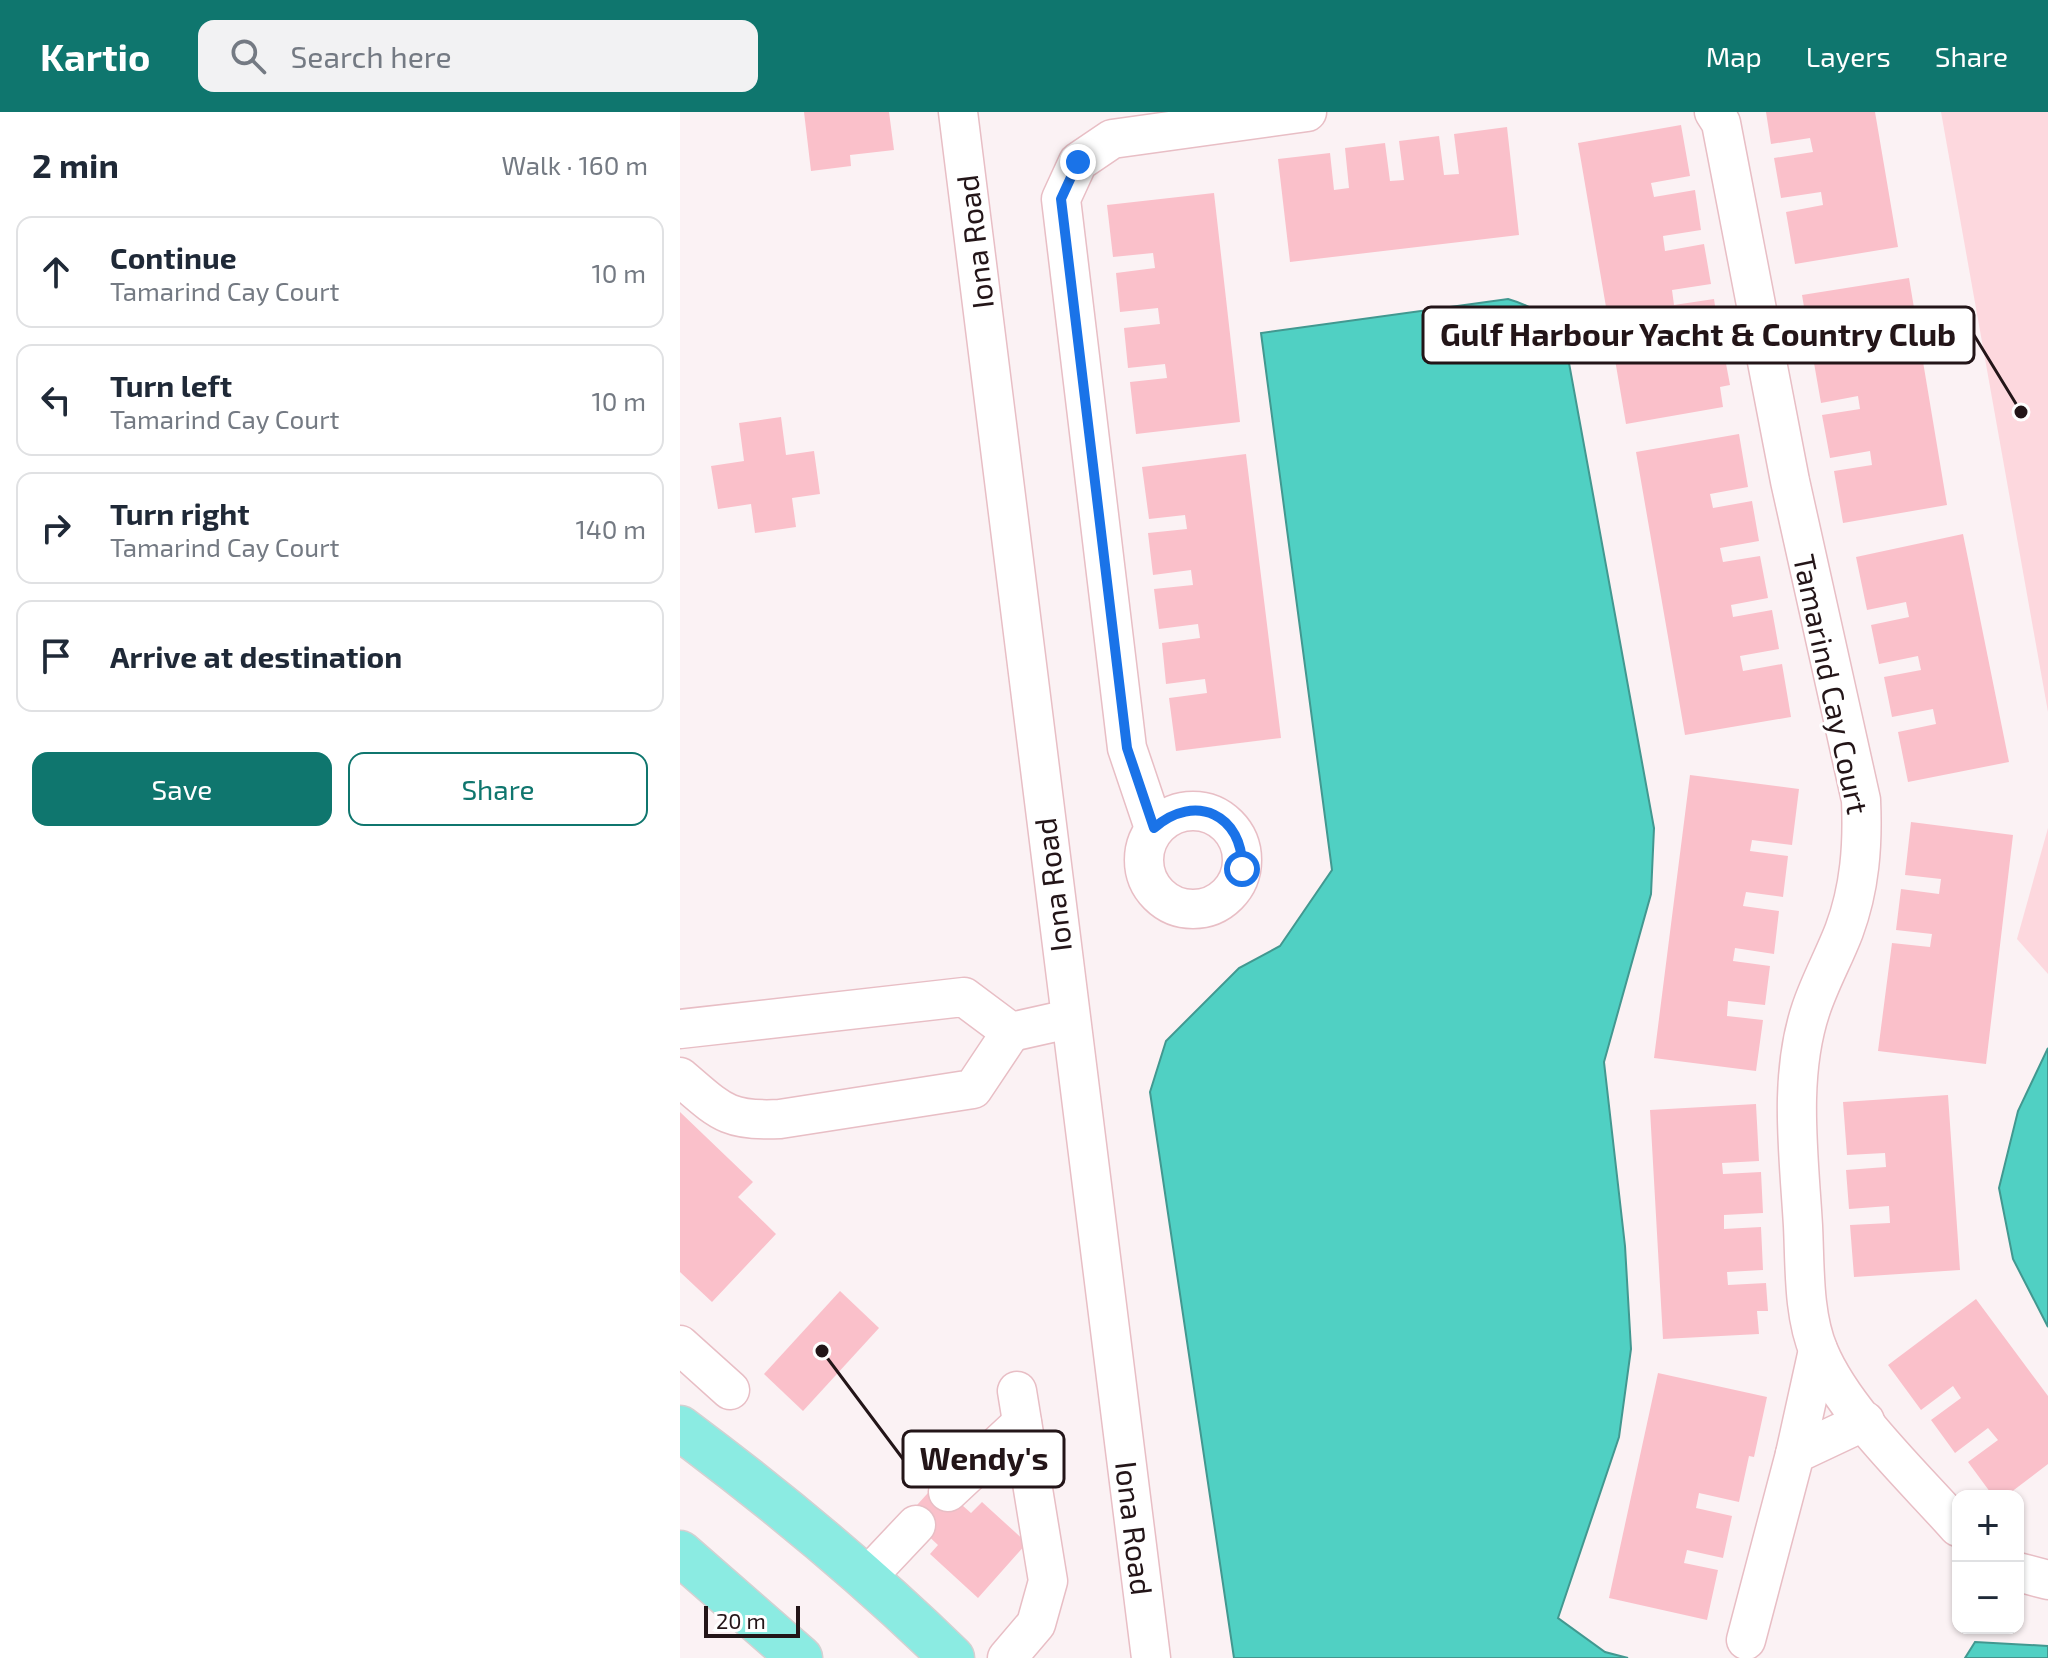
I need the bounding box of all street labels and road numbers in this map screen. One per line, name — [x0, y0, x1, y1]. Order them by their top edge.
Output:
street label: Iona Road — [948, 173, 1000, 311]
street label: Tamarind Cay Court — [1787, 551, 1877, 817]
street label: Iona Road — [1026, 816, 1078, 954]
street label: Iona Road — [1109, 1459, 1161, 1597]

